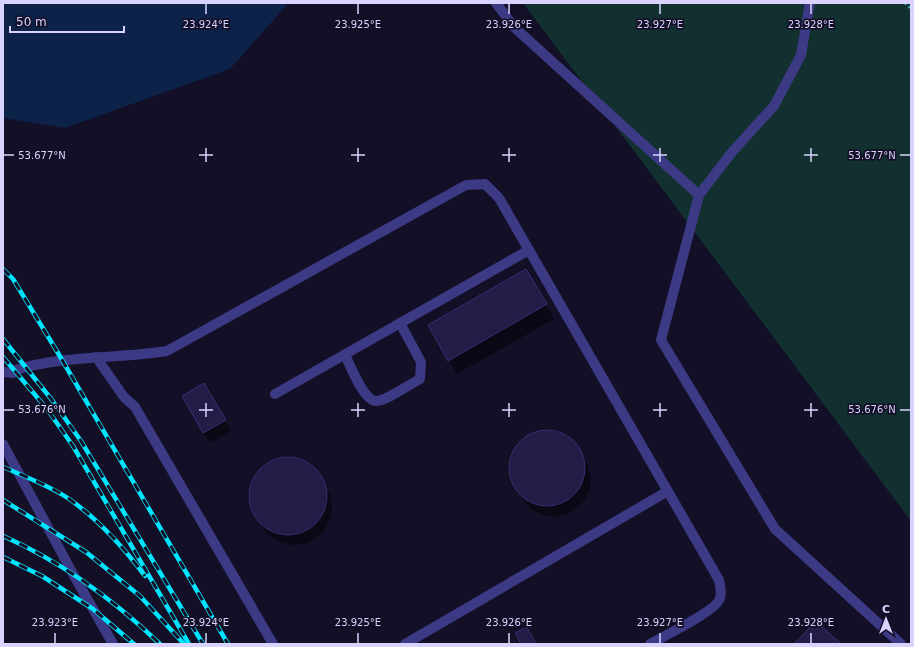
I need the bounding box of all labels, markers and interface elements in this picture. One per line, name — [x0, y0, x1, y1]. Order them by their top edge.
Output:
scale bar — [10, 8, 124, 34]
text: 50 m — [16, 15, 47, 29]
text: 23.924°E — [183, 19, 229, 30]
text: 23.925°E — [335, 19, 381, 30]
text: 23.926°E — [486, 19, 532, 30]
text: 23.927°E — [637, 19, 683, 30]
text: 23.928°E — [788, 19, 834, 30]
text: 53.677°N — [18, 150, 66, 161]
text: 53.677°N — [848, 150, 896, 161]
text: 53.676°N — [18, 404, 66, 415]
text: 53.676°N — [848, 404, 896, 415]
north arrow — [866, 599, 906, 639]
text: С — [882, 603, 890, 616]
text: 23.923°E — [32, 617, 78, 628]
text: 23.924°E — [183, 617, 229, 628]
text: 23.925°E — [335, 617, 381, 628]
text: 23.926°E — [486, 617, 532, 628]
text: 23.927°E — [637, 617, 683, 628]
text: 23.928°E — [788, 617, 834, 628]

